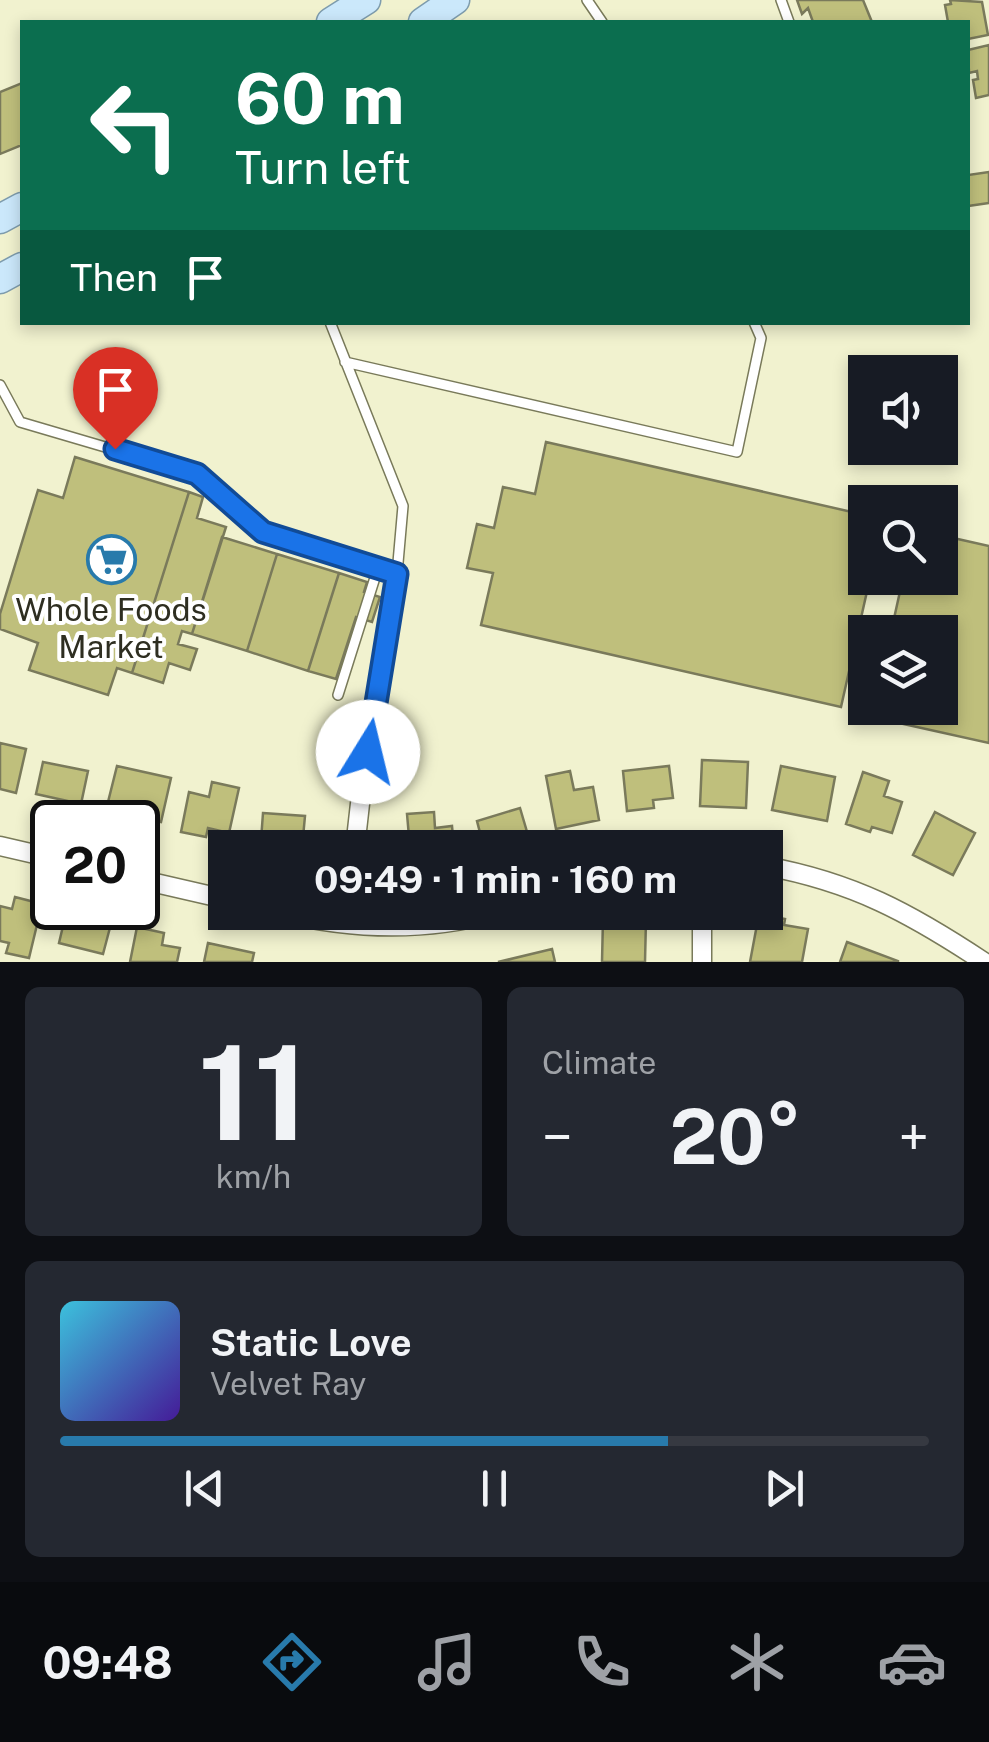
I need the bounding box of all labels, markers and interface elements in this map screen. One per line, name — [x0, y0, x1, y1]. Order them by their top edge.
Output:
text: 60 m — [235, 57, 405, 140]
icon: left — [70, 60, 200, 190]
text: Turn left — [235, 141, 411, 194]
icon: arrive — [178, 250, 233, 305]
text: Then — [70, 255, 158, 300]
pin — [73, 347, 158, 450]
map controls — [848, 355, 958, 725]
button: sound — [848, 355, 958, 465]
icon: arrive — [88, 362, 143, 417]
button: search — [848, 485, 958, 595]
supermarket icon: Whole Foods Market — [85, 533, 137, 585]
place label: Whole Foods Market — [15, 591, 207, 665]
button: layers — [848, 615, 958, 725]
position arrow — [316, 700, 420, 804]
speed limit sign: 20 — [30, 800, 160, 930]
text: 09:49 · 1 min · 160 m — [314, 857, 677, 902]
text: 11 — [198, 1017, 309, 1169]
text: Climate — [542, 1044, 656, 1081]
text: 20° — [670, 1093, 801, 1181]
text: − — [542, 1105, 573, 1169]
text: + — [898, 1105, 929, 1169]
text: km/h — [216, 1158, 291, 1195]
text: Static Love — [210, 1320, 412, 1365]
text: Velvet Ray — [210, 1365, 366, 1402]
icon: previous — [177, 1461, 232, 1516]
icon: pause — [467, 1461, 522, 1516]
icon: next — [757, 1461, 812, 1516]
icon: directions — [257, 1627, 327, 1697]
icon: music — [412, 1627, 482, 1697]
icon: phone — [567, 1627, 637, 1697]
icon: climate — [722, 1627, 792, 1697]
icon: car — [877, 1627, 947, 1697]
text: 09:48 — [42, 1636, 173, 1689]

